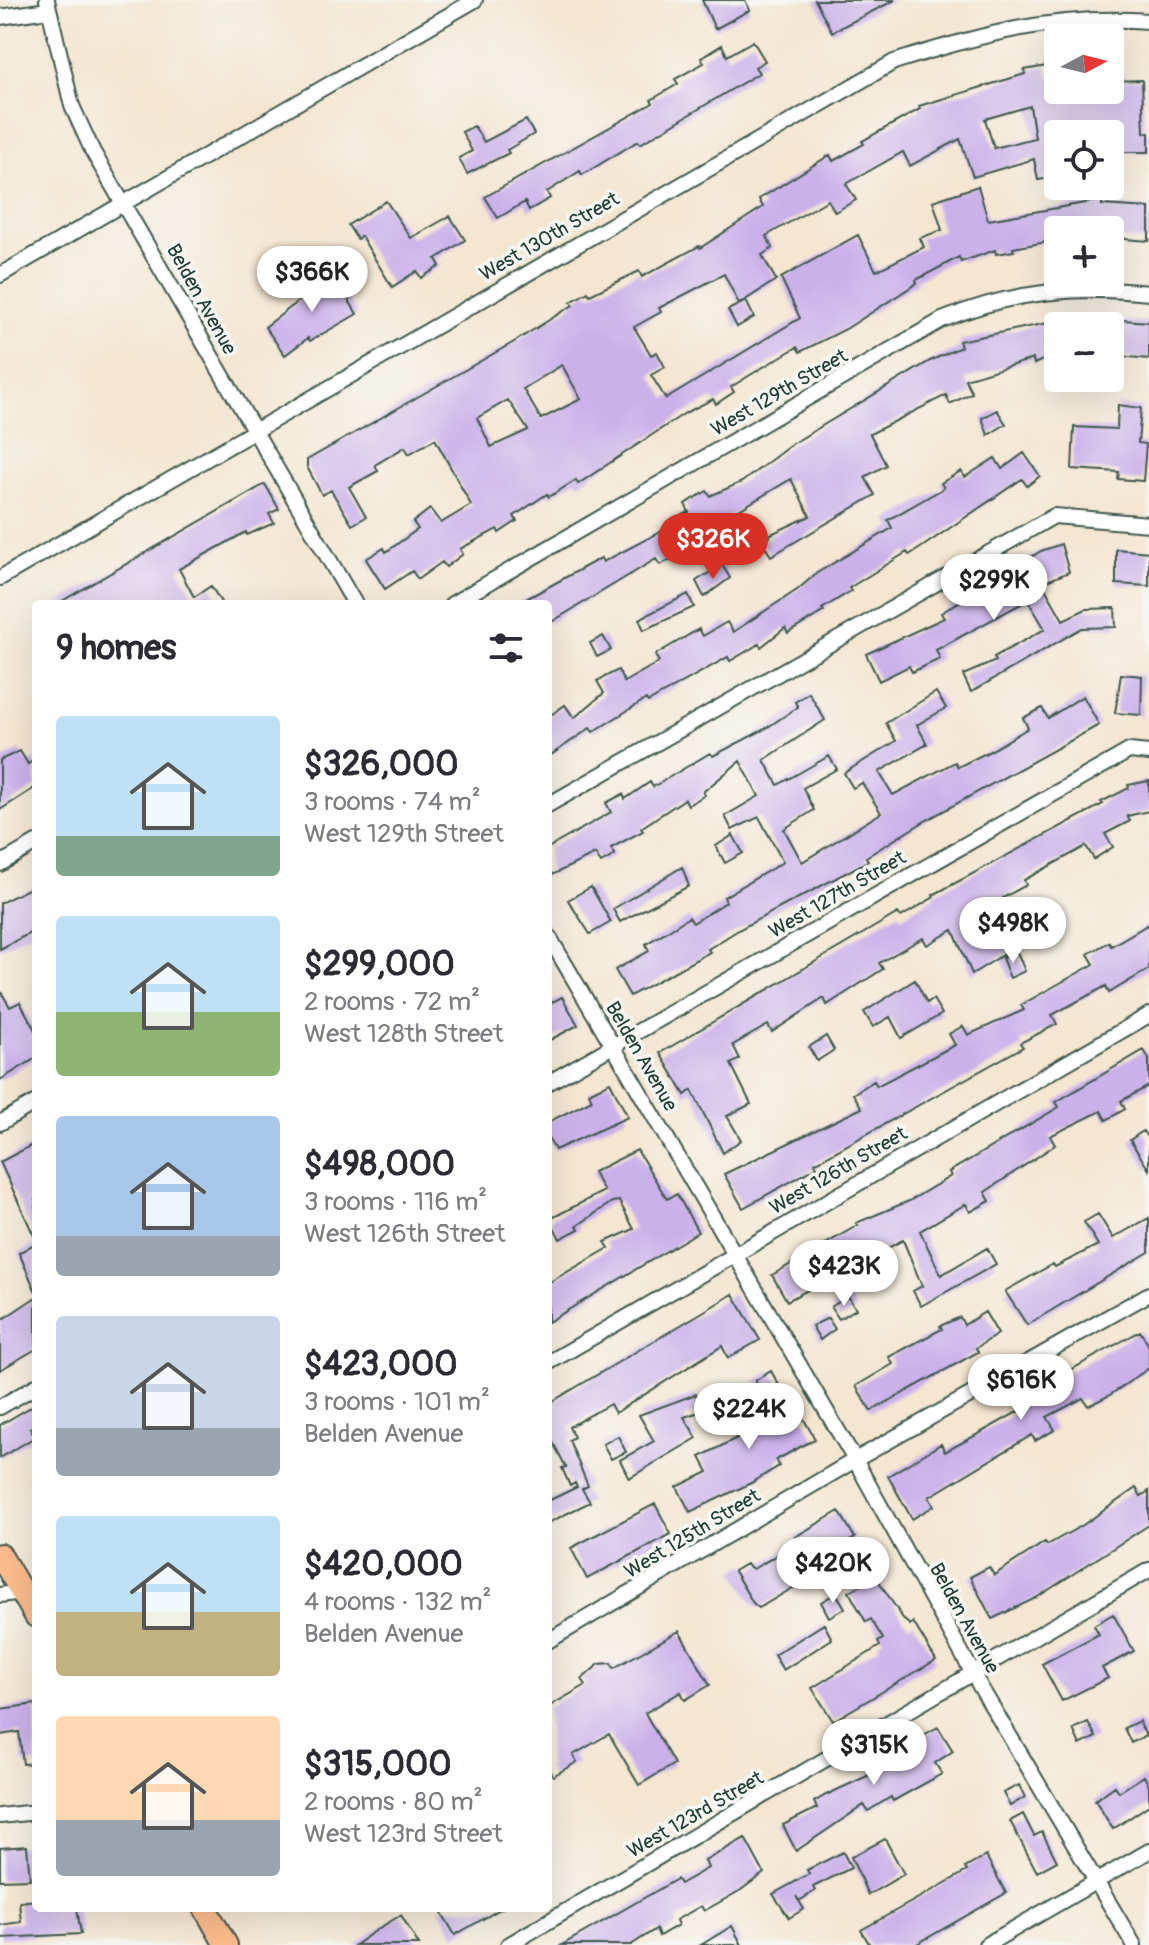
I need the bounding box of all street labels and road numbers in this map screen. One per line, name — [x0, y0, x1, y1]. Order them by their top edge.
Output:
street label: West 130th Street — [475, 186, 624, 286]
street label: Belden Avenue — [161, 240, 242, 359]
street label: West 129th Street — [706, 343, 853, 442]
street label: West 127th Street — [764, 845, 911, 944]
street label: Belden Avenue — [600, 997, 683, 1116]
street label: West 126th Street — [765, 1120, 912, 1220]
street label: West 125th Street — [620, 1483, 766, 1584]
street label: Belden Avenue — [924, 1559, 1005, 1678]
street label: West 123rd Street — [623, 1765, 769, 1864]

